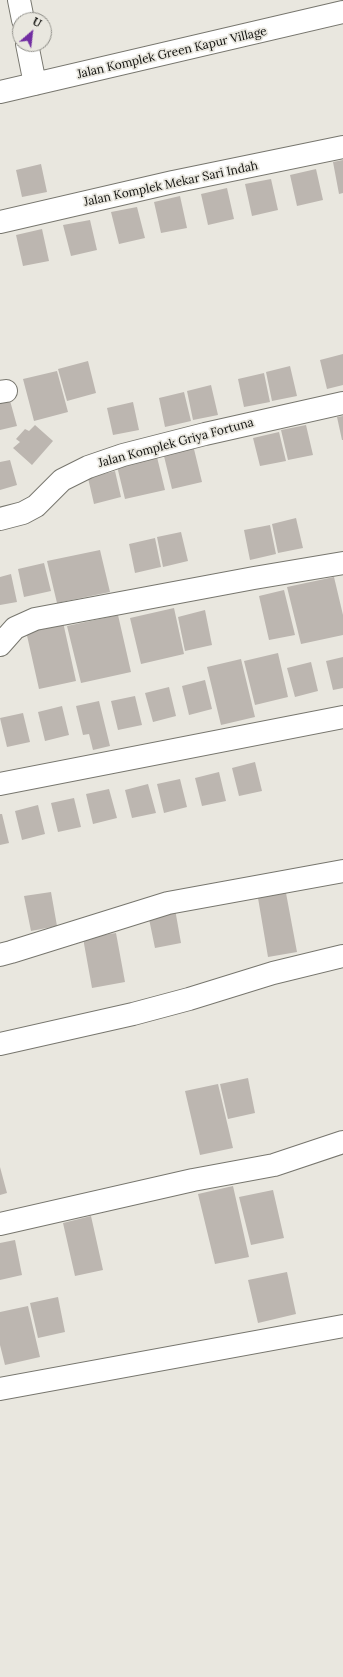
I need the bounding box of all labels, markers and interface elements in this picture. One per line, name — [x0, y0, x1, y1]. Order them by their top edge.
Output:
north arrow — [12, 12, 52, 52]
text: U — [30, 14, 44, 30]
street label: Jalan Komplek Green Kapur Village — [76, 24, 268, 82]
street label: Jalan Komplek Mekar Sari Indah — [83, 158, 259, 210]
street label: Jalan Komplek Griya Fortuna — [97, 415, 255, 471]

